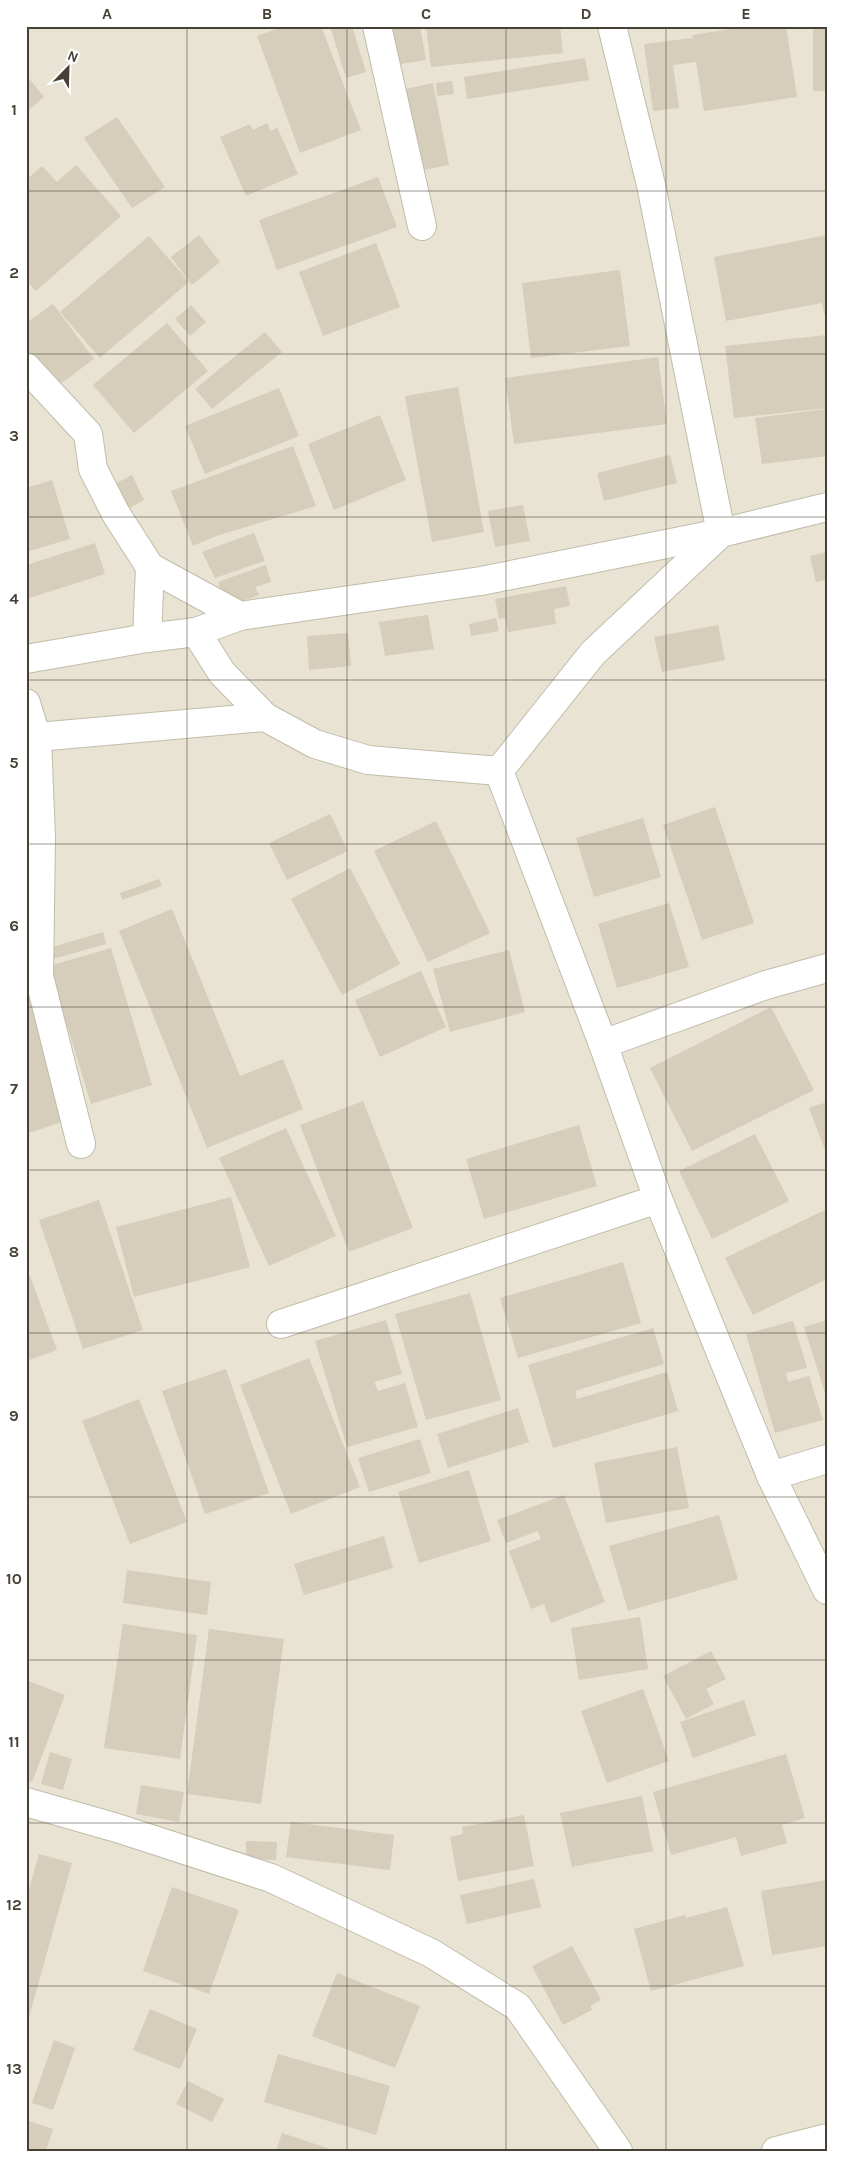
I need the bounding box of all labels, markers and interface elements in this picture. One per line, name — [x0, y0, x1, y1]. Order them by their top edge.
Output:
text: A — [102, 4, 112, 23]
text: B — [262, 4, 272, 23]
text: C — [421, 4, 431, 23]
text: D — [581, 4, 592, 23]
text: E — [741, 4, 751, 23]
north arrow — [42, 42, 92, 92]
text: N — [65, 47, 81, 66]
text: 1 — [11, 100, 17, 119]
text: 2 — [9, 263, 19, 282]
text: 3 — [9, 426, 19, 445]
text: 4 — [9, 589, 19, 608]
text: 5 — [9, 753, 19, 772]
text: 6 — [9, 916, 19, 935]
text: 7 — [10, 1079, 18, 1098]
text: 8 — [9, 1242, 19, 1261]
text: 9 — [9, 1406, 19, 1425]
text: 10 — [6, 1569, 22, 1588]
text: 11 — [8, 1732, 20, 1751]
text: 12 — [6, 1895, 22, 1914]
text: 13 — [6, 2059, 22, 2078]

